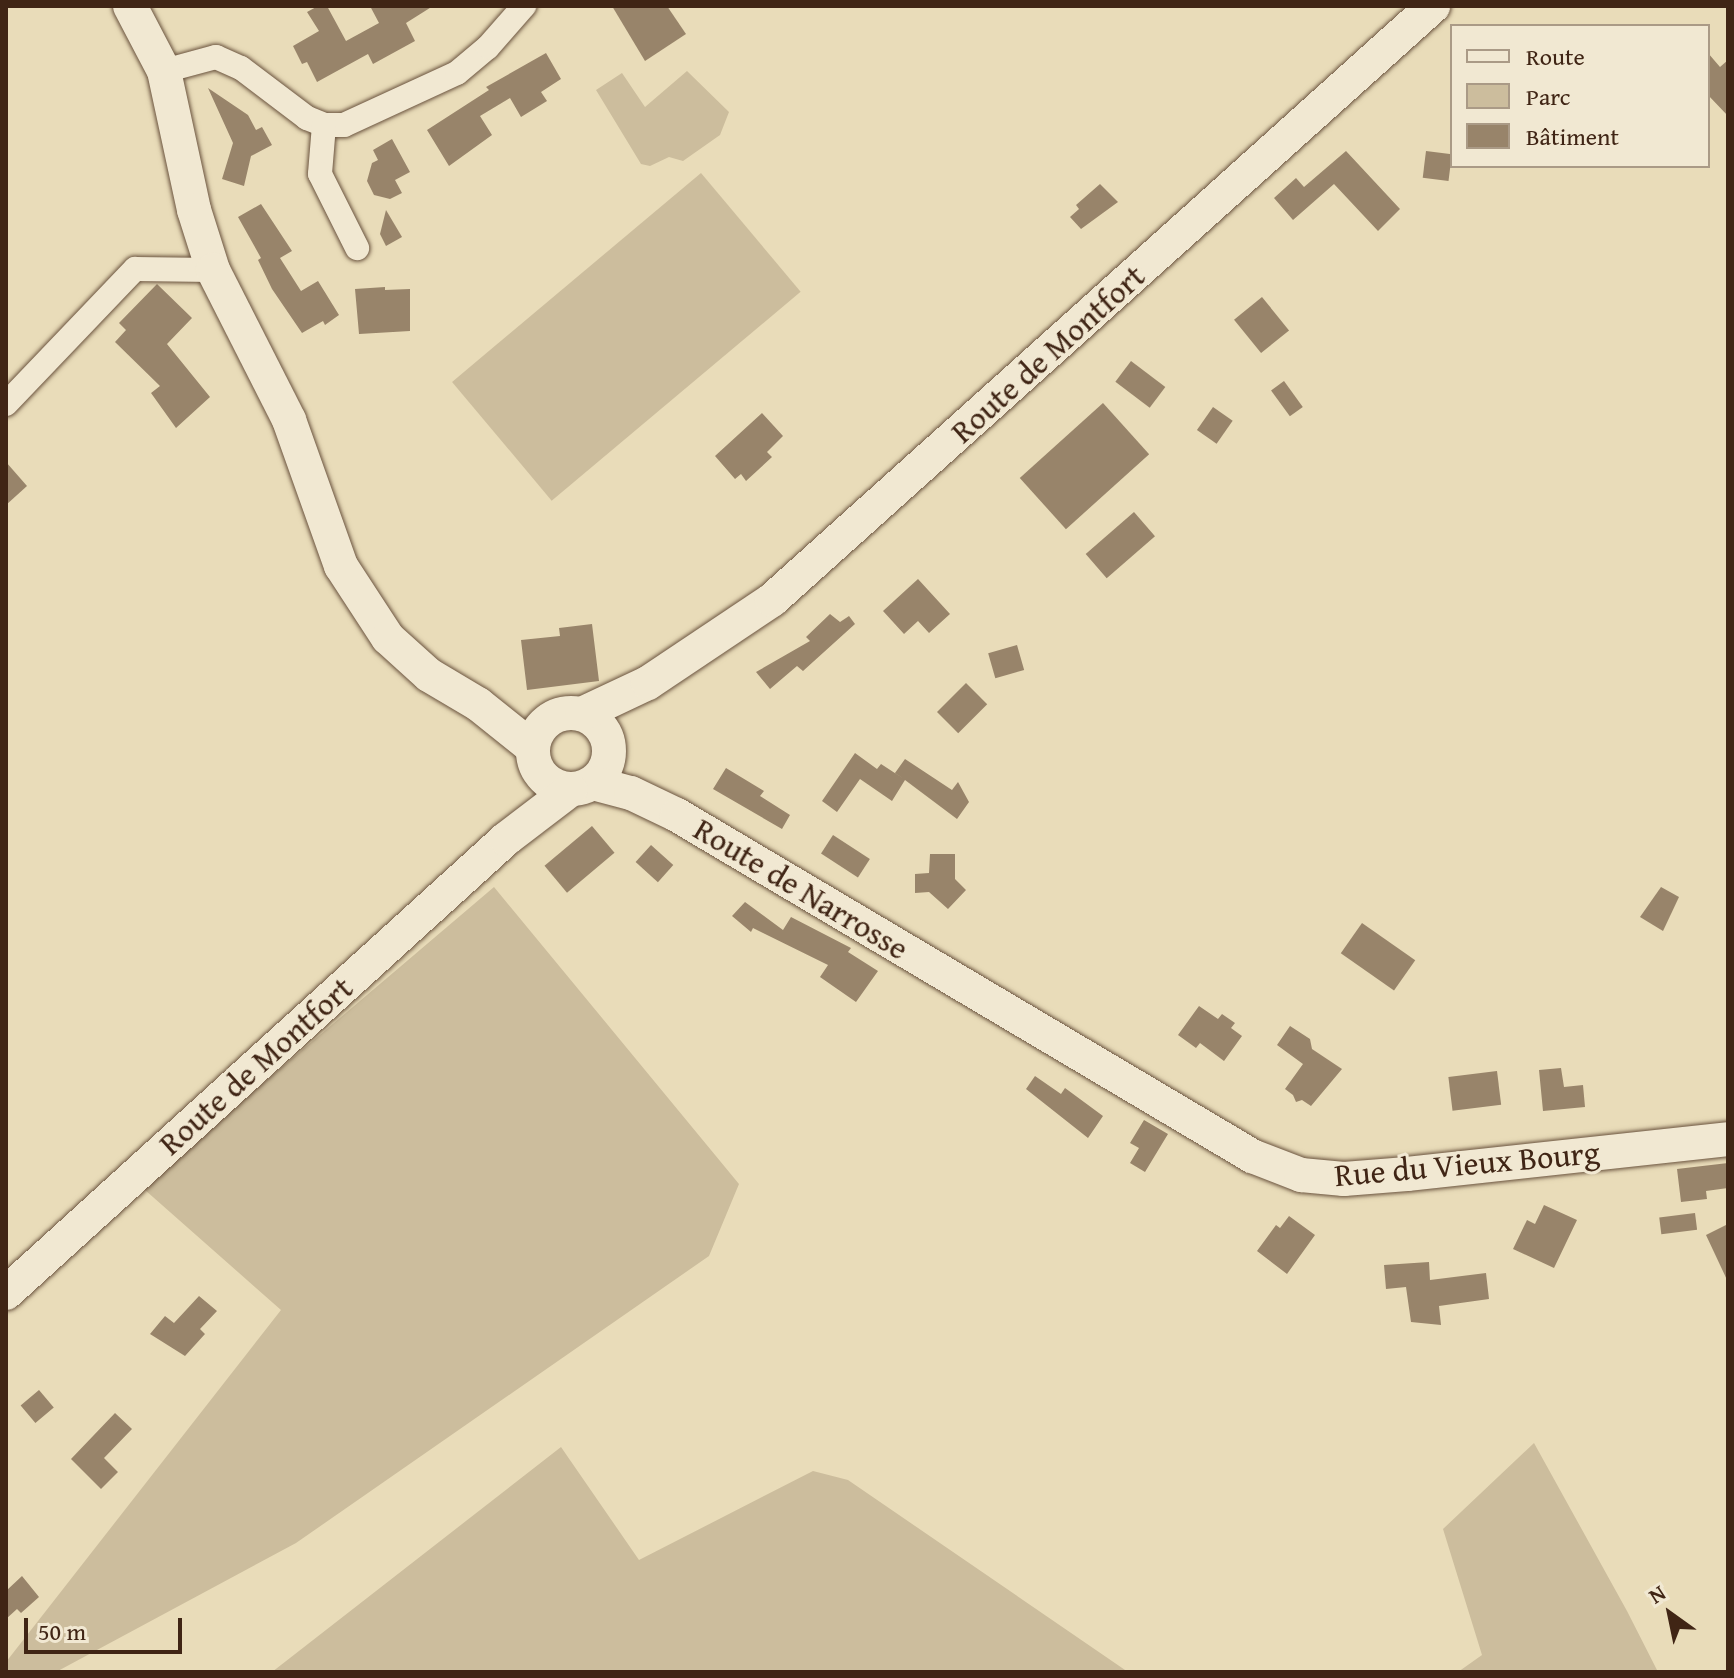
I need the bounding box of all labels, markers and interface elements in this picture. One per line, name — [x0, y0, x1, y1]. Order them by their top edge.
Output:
legend — [1450, 24, 1710, 168]
text: Route — [1526, 39, 1585, 74]
text: Parc — [1526, 79, 1570, 114]
text: Bâtiment — [1526, 119, 1619, 154]
street label: Route de Montfort — [943, 257, 1153, 451]
street label: Route de Narrosse — [687, 810, 915, 968]
street label: Route de Montfort — [151, 969, 361, 1163]
street label: Rue du Vieux Bourg — [1333, 1133, 1601, 1195]
north arrow — [1630, 1574, 1710, 1654]
text: N — [1642, 1576, 1672, 1611]
scale bar — [28, 1602, 186, 1652]
text: 50 m — [38, 1614, 86, 1649]

